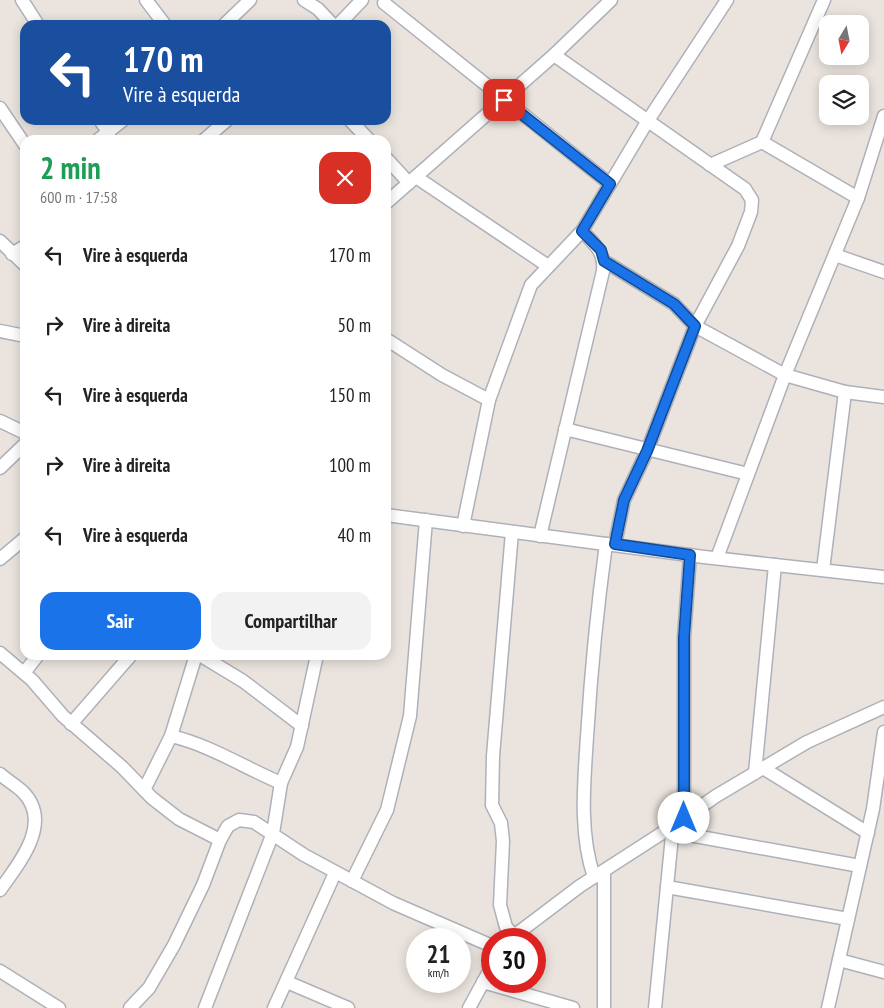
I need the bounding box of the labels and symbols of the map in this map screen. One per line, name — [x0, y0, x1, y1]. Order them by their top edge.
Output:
north arrow — [819, 15, 869, 65]
pin — [483, 79, 525, 121]
position arrow — [657, 791, 709, 843]
speed limit sign: 30 — [481, 928, 546, 993]

